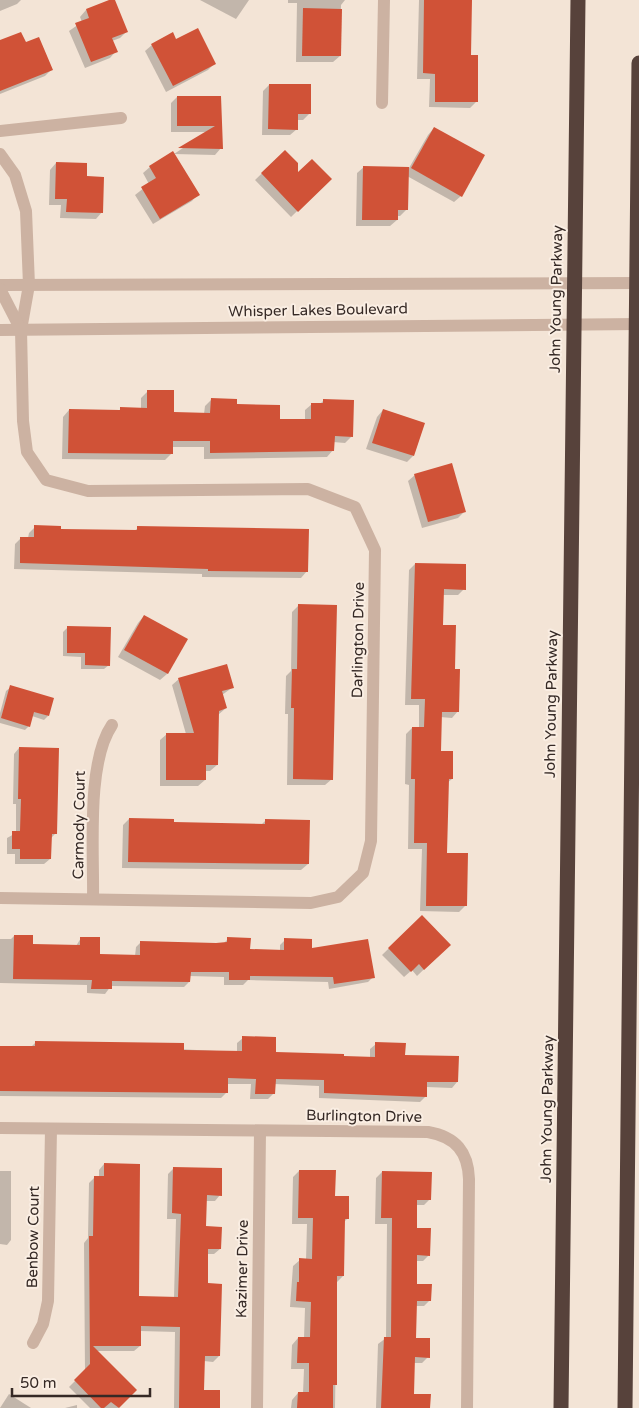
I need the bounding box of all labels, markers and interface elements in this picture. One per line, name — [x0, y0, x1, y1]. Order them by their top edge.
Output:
street label: John Young Parkway — [546, 225, 566, 373]
street label: Whisper Lakes Boulevard — [228, 299, 408, 321]
street label: Darlington Drive — [348, 582, 368, 698]
street label: John Young Parkway — [541, 630, 561, 778]
street label: Carmody Court — [69, 770, 89, 880]
street label: John Young Parkway — [537, 1035, 557, 1183]
street label: Burlington Drive — [306, 1106, 422, 1126]
street label: Benbow Court — [23, 1186, 43, 1288]
street label: Kazimer Drive — [232, 1220, 252, 1318]
scale bar — [12, 1366, 150, 1398]
text: 50 m — [20, 1374, 57, 1392]

